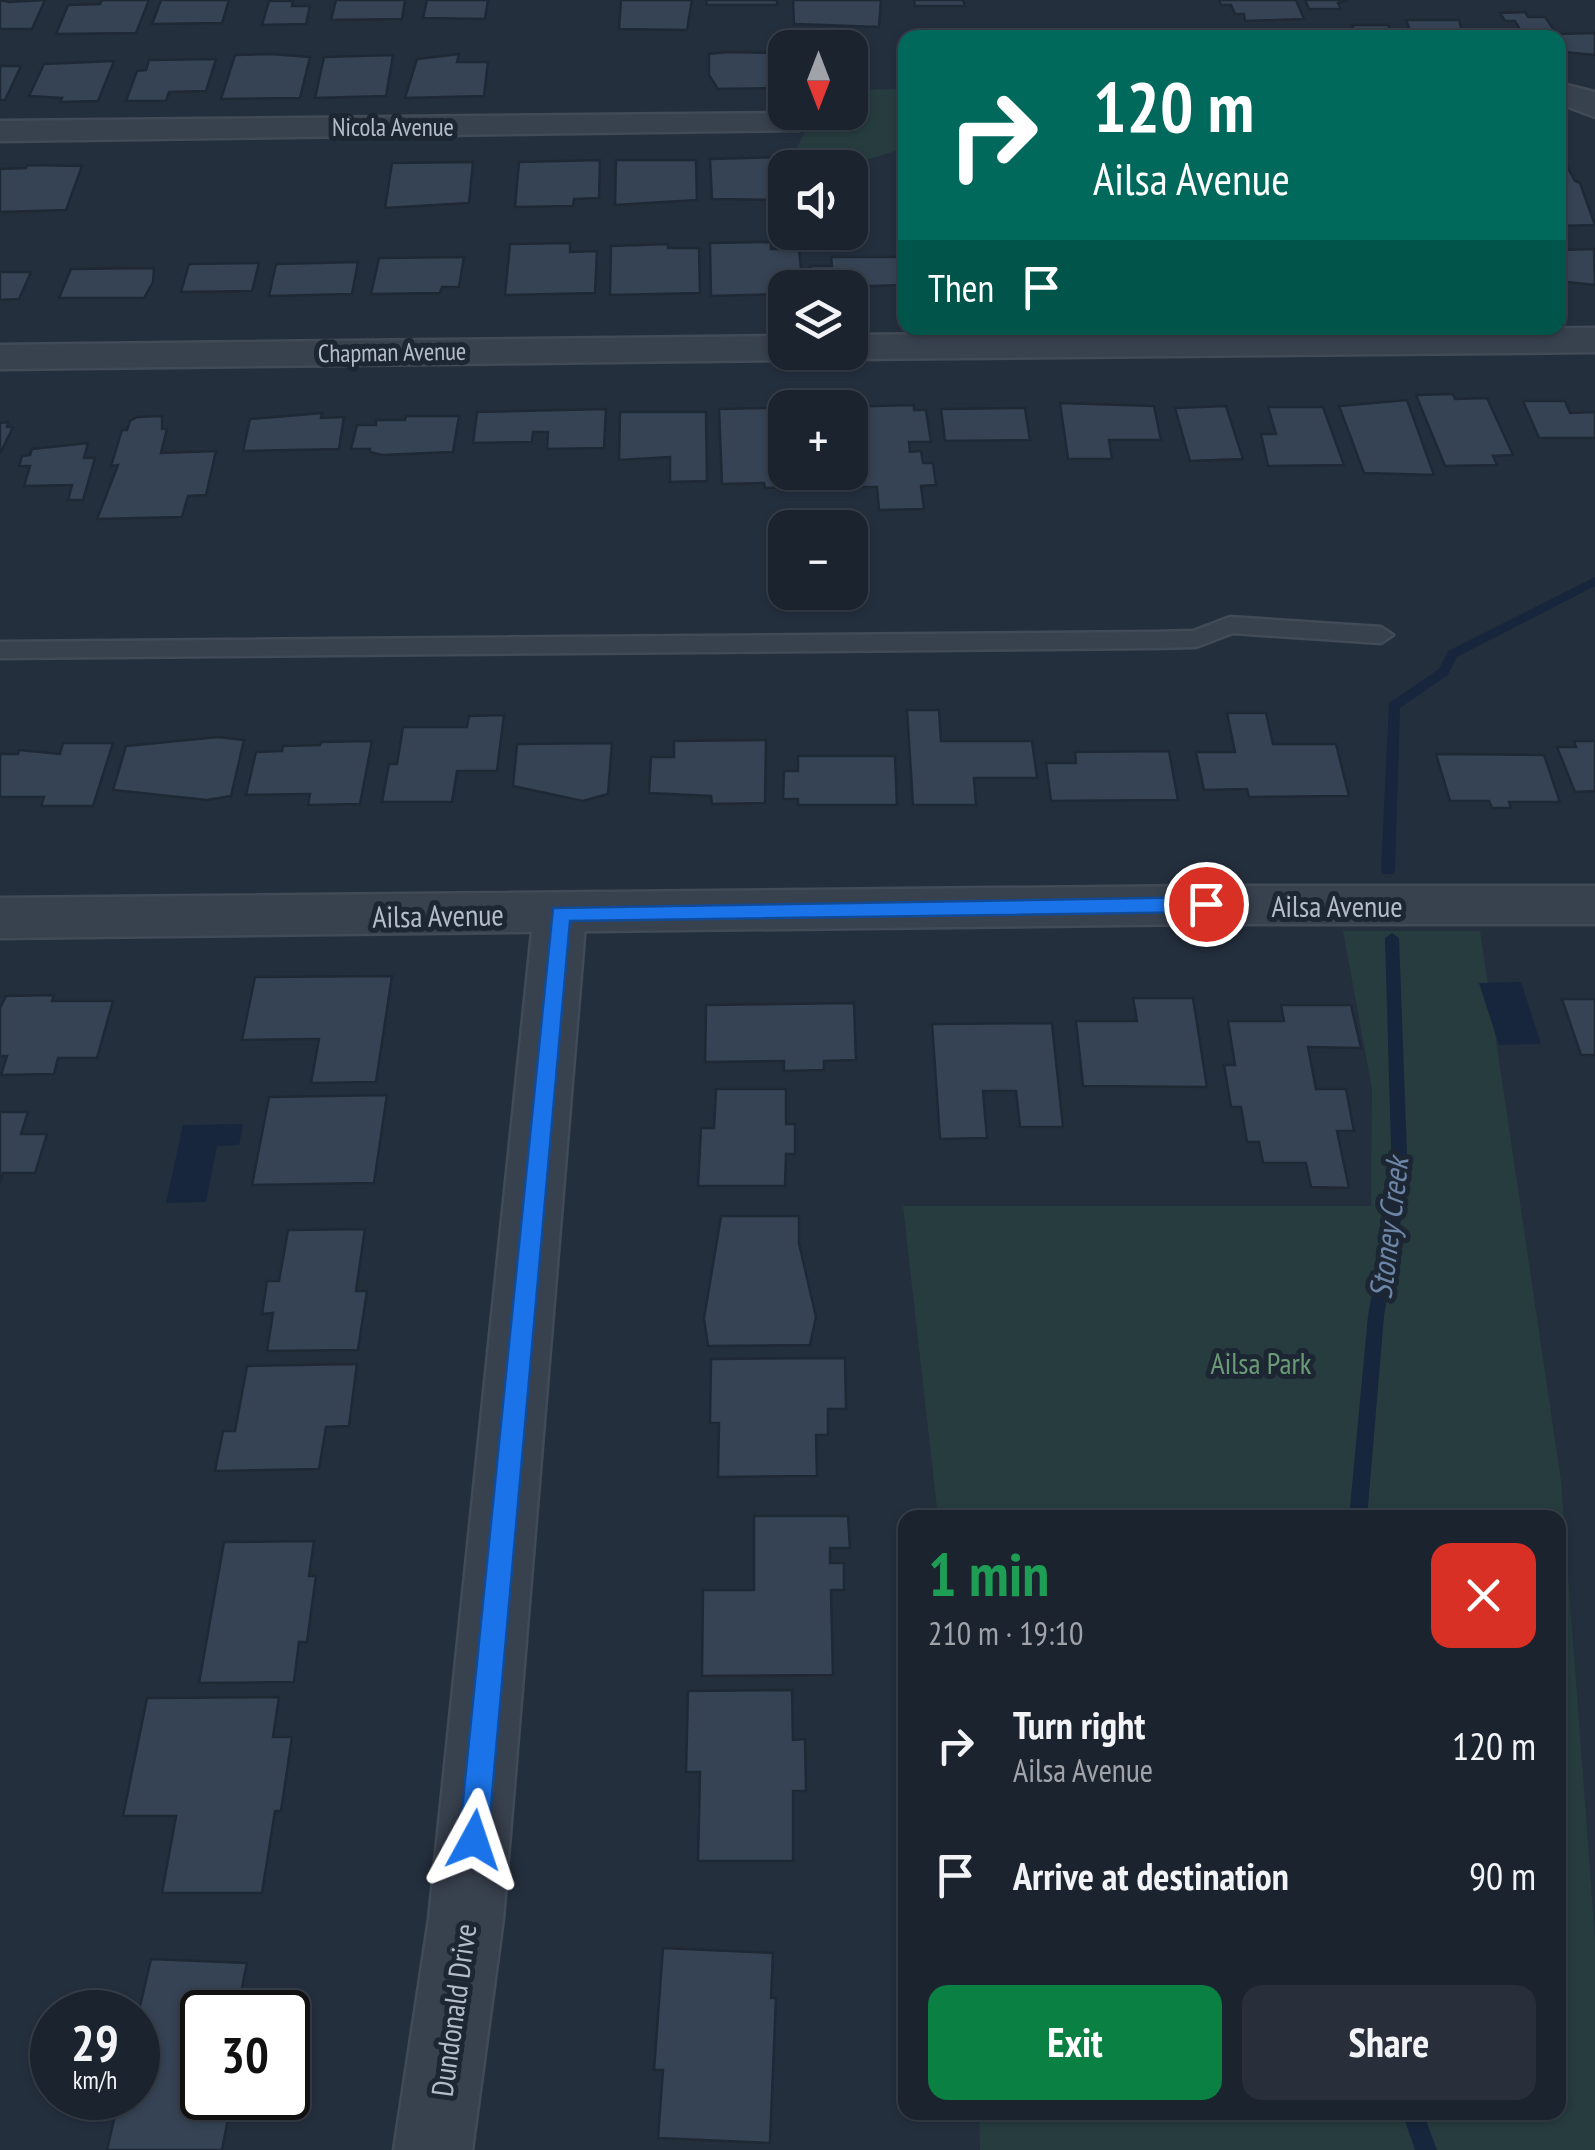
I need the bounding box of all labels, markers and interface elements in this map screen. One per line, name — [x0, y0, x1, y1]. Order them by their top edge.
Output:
north arrow — [768, 30, 868, 130]
map controls — [768, 30, 868, 610]
text: 120 m — [1093, 61, 1254, 151]
icon: right — [928, 70, 1058, 200]
street label: Nicola Avenue — [332, 111, 454, 143]
text: Ailsa Avenue — [1093, 149, 1290, 207]
button: sound — [768, 150, 868, 250]
icon: arrive — [1014, 260, 1069, 315]
text: Then — [928, 263, 994, 312]
button: layers — [768, 270, 868, 370]
street label: Chapman Avenue — [318, 335, 466, 369]
button: + — [768, 390, 868, 490]
button: − — [768, 510, 868, 610]
pin — [1164, 862, 1249, 947]
icon: arrive — [1179, 877, 1234, 932]
street label: Ailsa Avenue — [1271, 886, 1403, 925]
street label: Ailsa Avenue — [372, 894, 504, 936]
water label: Stoney Creek — [1358, 1151, 1418, 1301]
park label: Ailsa Park — [1211, 1343, 1312, 1382]
text: 1 min — [928, 1535, 1049, 1613]
button: close — [1431, 1543, 1536, 1648]
text: 210 m · 19:10 — [928, 1612, 1083, 1654]
text: Turn right — [1013, 1700, 1145, 1749]
icon: right — [928, 1718, 983, 1773]
text: 120 m — [1452, 1721, 1536, 1770]
text: Ailsa Avenue — [1013, 1749, 1153, 1791]
position arrow — [422, 1788, 526, 1892]
icon: arrive — [928, 1848, 983, 1903]
text: Arrive at destination — [1013, 1851, 1289, 1900]
text: 90 m — [1469, 1851, 1536, 1900]
street label: Dundonald Drive — [422, 1921, 484, 2099]
button: Exit — [928, 1985, 1222, 2100]
button: Share — [1242, 1985, 1536, 2100]
speed limit sign: 30 — [180, 1990, 310, 2120]
text: 29 — [71, 2010, 119, 2075]
text: km/h — [73, 2064, 117, 2096]

